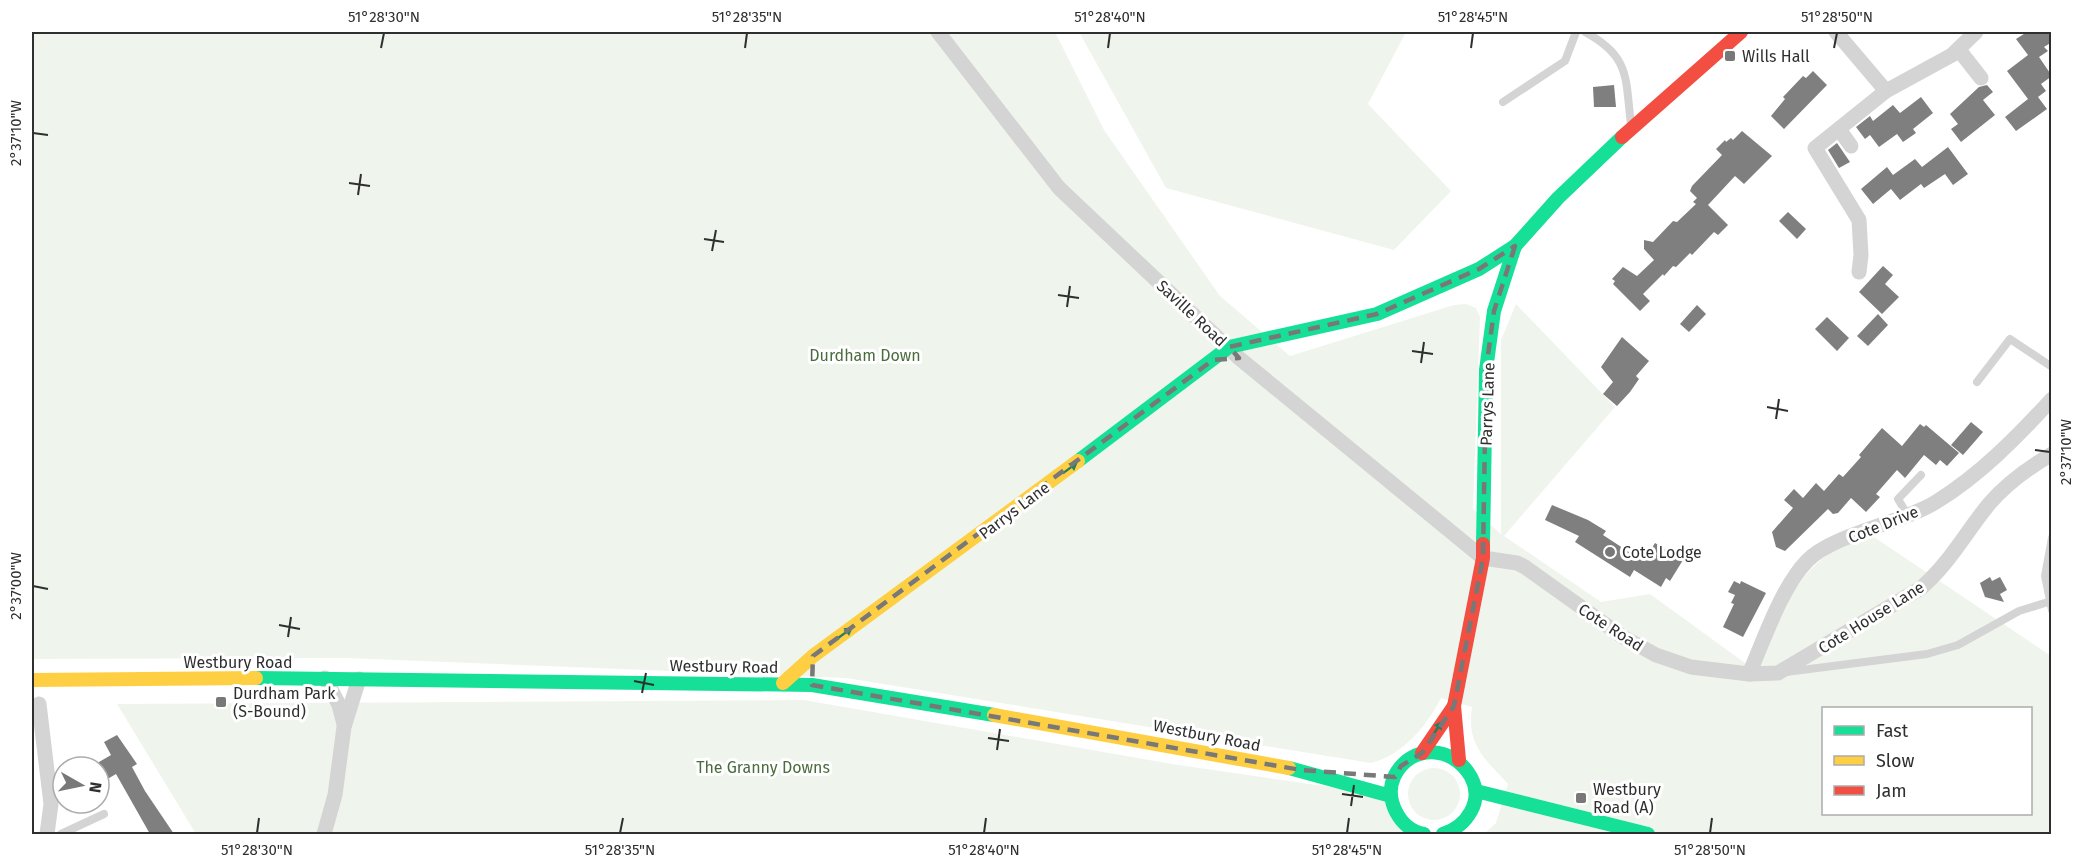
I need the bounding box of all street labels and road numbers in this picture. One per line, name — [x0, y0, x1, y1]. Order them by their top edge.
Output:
street label: Saville Road — [1153, 276, 1231, 351]
street label: Parrys Lane — [1477, 362, 1498, 446]
street label: Parrys Lane — [975, 478, 1053, 543]
street label: Cote Drive — [1845, 502, 1921, 547]
street label: Cote House Lane — [1815, 577, 1928, 658]
street label: Cote Road — [1575, 599, 1647, 655]
street label: Westbury Road — [183, 653, 293, 672]
street label: Westbury Road — [669, 656, 779, 677]
street label: Westbury Road — [1152, 716, 1262, 755]

